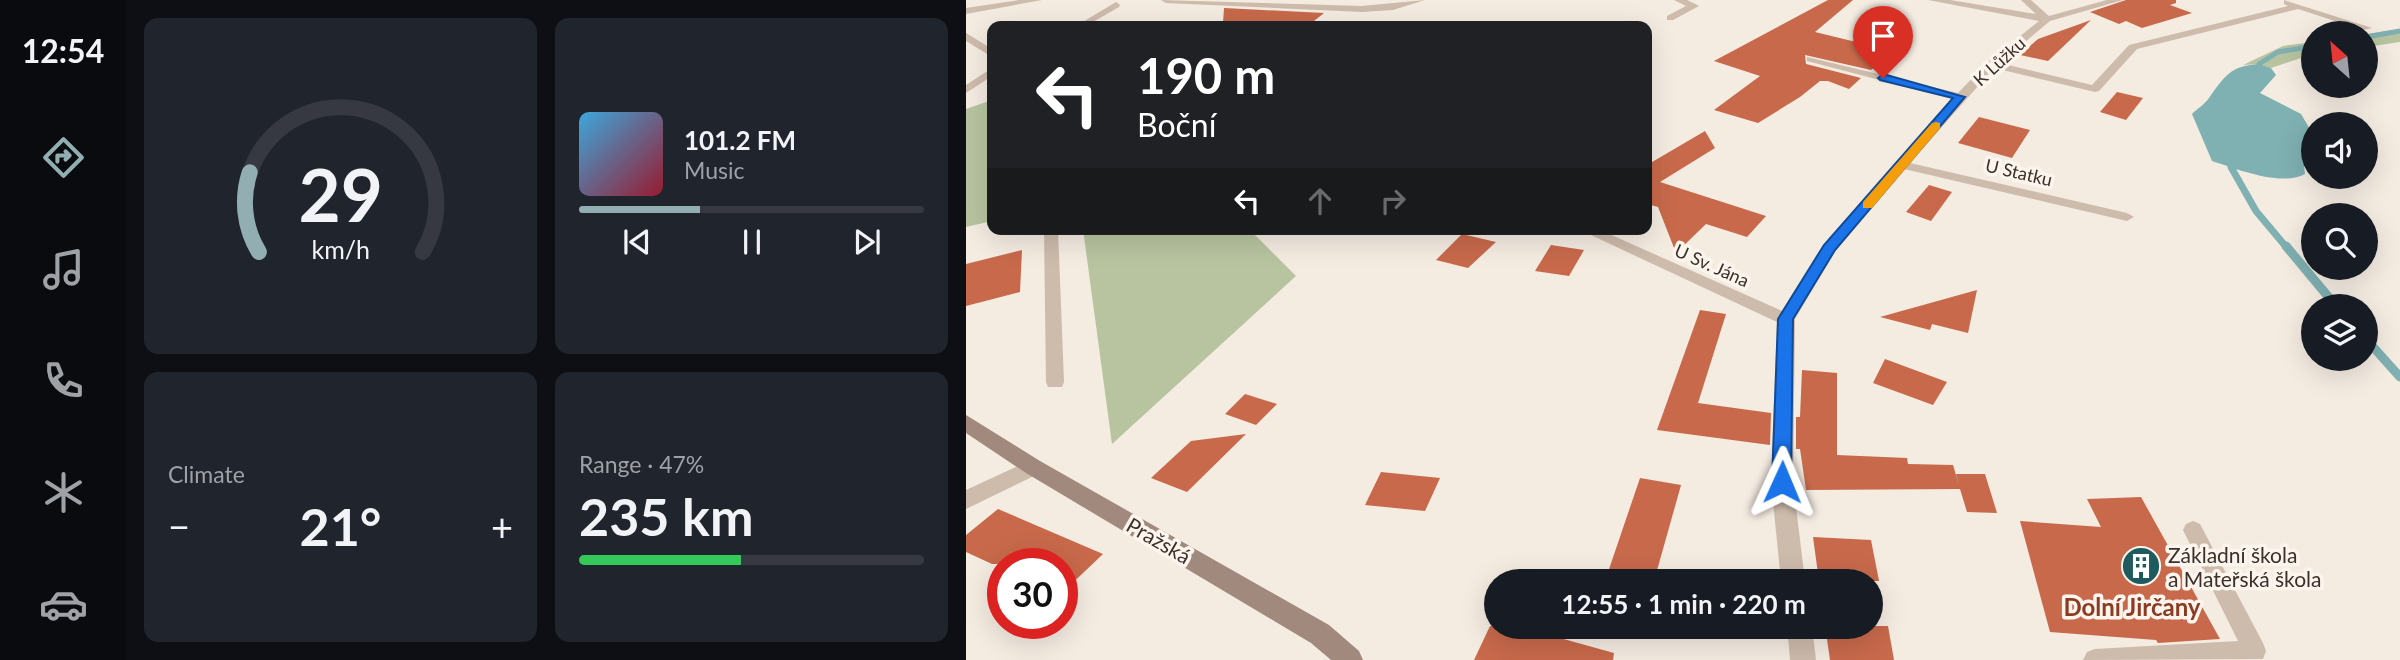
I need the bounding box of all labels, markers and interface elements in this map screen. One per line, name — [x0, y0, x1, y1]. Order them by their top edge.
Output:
pin — [1853, 6, 1913, 78]
icon: arrive — [1864, 17, 1902, 55]
north arrow — [2301, 21, 2378, 98]
map controls — [2301, 21, 2378, 371]
text: 12:54 — [22, 31, 104, 70]
street label: K Lůžku — [1968, 32, 2030, 90]
text: 190 m — [1137, 46, 1275, 104]
icon: left — [1022, 49, 1113, 140]
text: Boční — [1137, 105, 1216, 144]
button: sound — [2301, 112, 2378, 189]
text: 101.2 FM — [684, 124, 796, 156]
icon: directions — [39, 133, 88, 182]
text: 29 — [298, 151, 383, 239]
street label: U Statku — [1983, 154, 2055, 190]
text: Music — [684, 156, 744, 184]
icon: left — [1228, 182, 1266, 220]
icon: ahead — [1301, 182, 1339, 220]
icon: right — [1374, 182, 1412, 220]
button: search — [2301, 203, 2378, 280]
icon: previous — [618, 223, 656, 261]
icon: pause — [733, 223, 771, 261]
icon: next — [848, 223, 886, 261]
text: km/h — [311, 234, 370, 264]
street label: U Sv. Jána — [1671, 239, 1753, 291]
icon: music — [39, 245, 88, 294]
button: layers — [2301, 294, 2378, 371]
icon: phone — [39, 356, 88, 405]
position arrow — [1745, 445, 1819, 519]
text: Range · 47% — [579, 450, 704, 478]
text: Climate — [168, 460, 245, 488]
icon: climate — [39, 468, 88, 517]
text: 235 km — [579, 485, 753, 547]
text: 21° — [300, 495, 381, 557]
text: − — [168, 503, 190, 549]
text: + — [491, 503, 513, 549]
street label: Pražská — [1122, 512, 1196, 568]
place label: Základní škola a Mateřská škola — [2168, 542, 2321, 591]
building icon: Základní škola a Mateřská škola — [2120, 545, 2162, 587]
speed limit sign: 30 — [987, 548, 1078, 639]
icon: car — [39, 580, 88, 629]
text: 12:55 · 1 min · 220 m — [1561, 588, 1806, 620]
district label: Dolní Jirčany — [2063, 592, 2201, 621]

